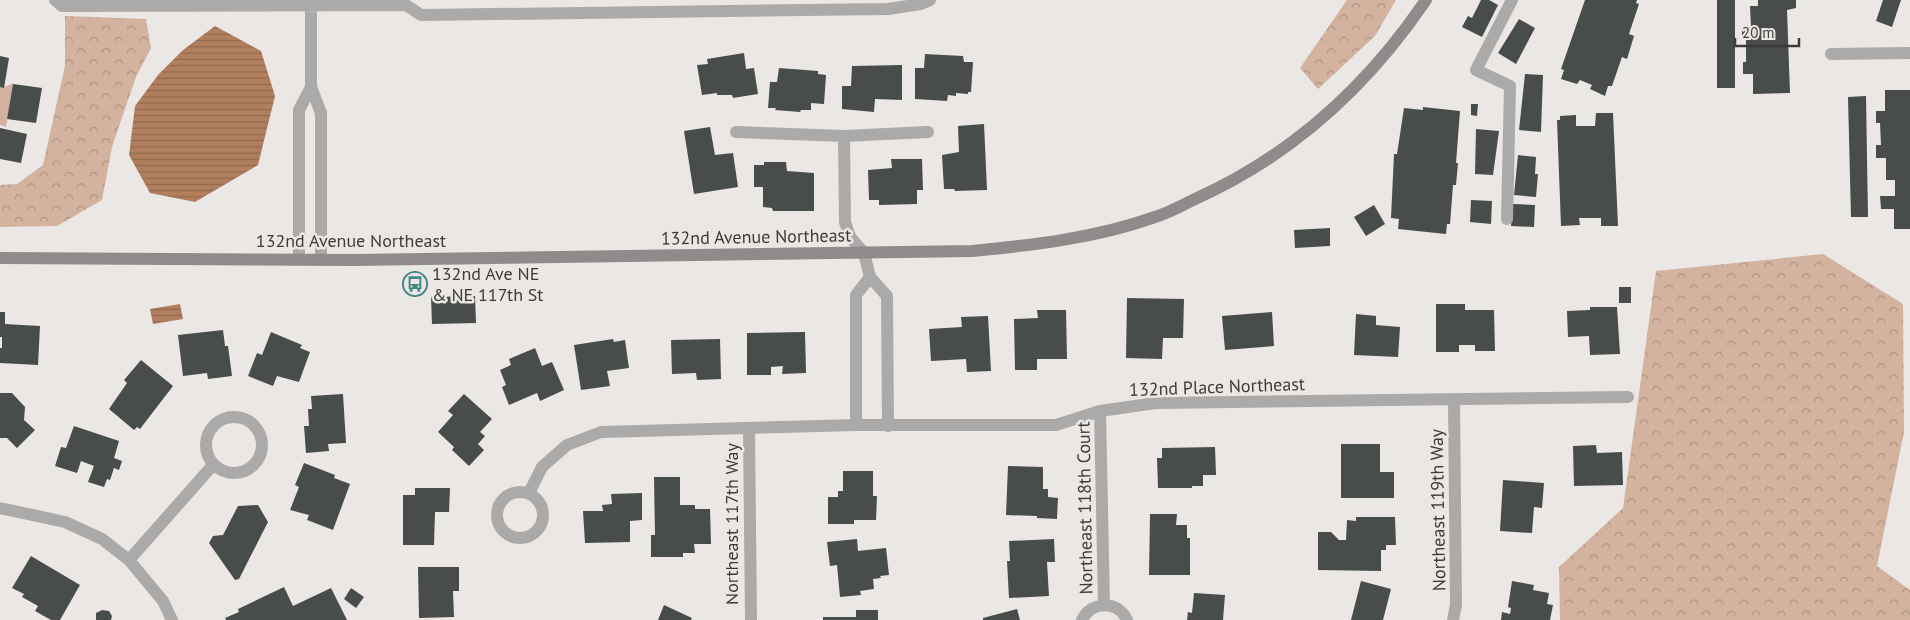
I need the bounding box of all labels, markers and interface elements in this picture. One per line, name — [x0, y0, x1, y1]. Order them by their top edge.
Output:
scale bar — [1735, 15, 1799, 47]
text: 20 m — [1742, 23, 1775, 42]
street label: 132nd Avenue Northeast — [661, 223, 851, 250]
street label: 132nd Avenue Northeast — [256, 229, 446, 252]
place label: 132nd Ave NE & NE 117th St — [432, 262, 543, 306]
bus stop icon: 132nd Ave NE & NE 117th St — [402, 271, 428, 297]
street label: 132nd Place Northeast — [1129, 372, 1305, 401]
street label: Northeast 118th Court — [1071, 421, 1098, 595]
street label: Northeast 119th Way — [1425, 428, 1450, 591]
street label: Northeast 117th Way — [720, 442, 743, 605]

